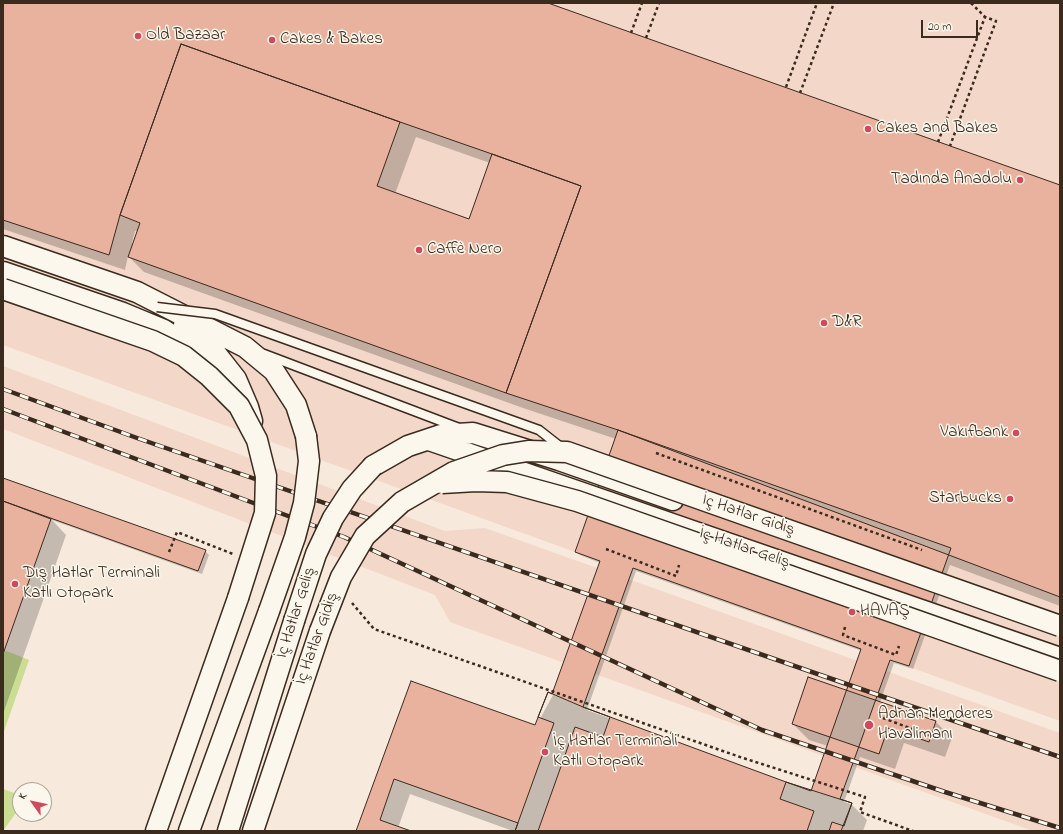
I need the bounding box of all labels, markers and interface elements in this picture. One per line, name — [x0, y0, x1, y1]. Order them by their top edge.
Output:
scale bar — [923, 12, 980, 38]
text: 20 m — [928, 18, 951, 36]
place label: Old Bazaar — [146, 26, 225, 46]
place label: Cakes & Bakes — [280, 30, 383, 50]
marker: Old Bazaar — [133, 31, 143, 41]
marker: Cakes & Bakes — [267, 35, 277, 45]
place label: Cakes and Bakes — [876, 119, 998, 139]
marker: Cakes and Bakes — [863, 124, 873, 134]
place label: Tadında Anadolu — [891, 170, 1012, 190]
marker: Tadında Anadolu — [1015, 175, 1025, 185]
place label: Caffè Nero — [427, 240, 502, 260]
marker: Caffè Nero — [414, 245, 424, 255]
place label: D&R — [832, 313, 862, 333]
marker: D&R — [819, 318, 829, 328]
place label: Vakıfbank — [940, 423, 1008, 443]
marker: Vakıfbank — [1011, 428, 1021, 438]
place label: Starbucks — [929, 489, 1002, 509]
street label: İç Hatlar Gidiş — [699, 491, 797, 541]
marker: Starbucks — [1005, 494, 1015, 504]
street label: İç Hatlar Geliş — [696, 524, 792, 574]
place label: Dış Hatlar Terminali Katlı Otopark — [23, 564, 160, 604]
street label: İç Hatlar Geliş — [273, 565, 321, 661]
marker: Dış Hatlar Terminali Katlı Otopark — [10, 579, 20, 589]
street label: İç Hatlar Gidiş — [292, 590, 344, 688]
place label: HAVAŞ — [860, 602, 910, 622]
marker: HAVAŞ — [847, 607, 857, 617]
place label: Adnan Menderes Havalimanı — [878, 705, 993, 745]
marker: Adnan Menderes Havalimanı — [863, 719, 875, 731]
place label: İç Hatlar Terminali Katlı Otopark — [553, 732, 677, 772]
marker: İç Hatlar Terminali Katlı Otopark — [540, 747, 550, 757]
north arrow — [12, 782, 52, 822]
text: K — [15, 789, 31, 803]

